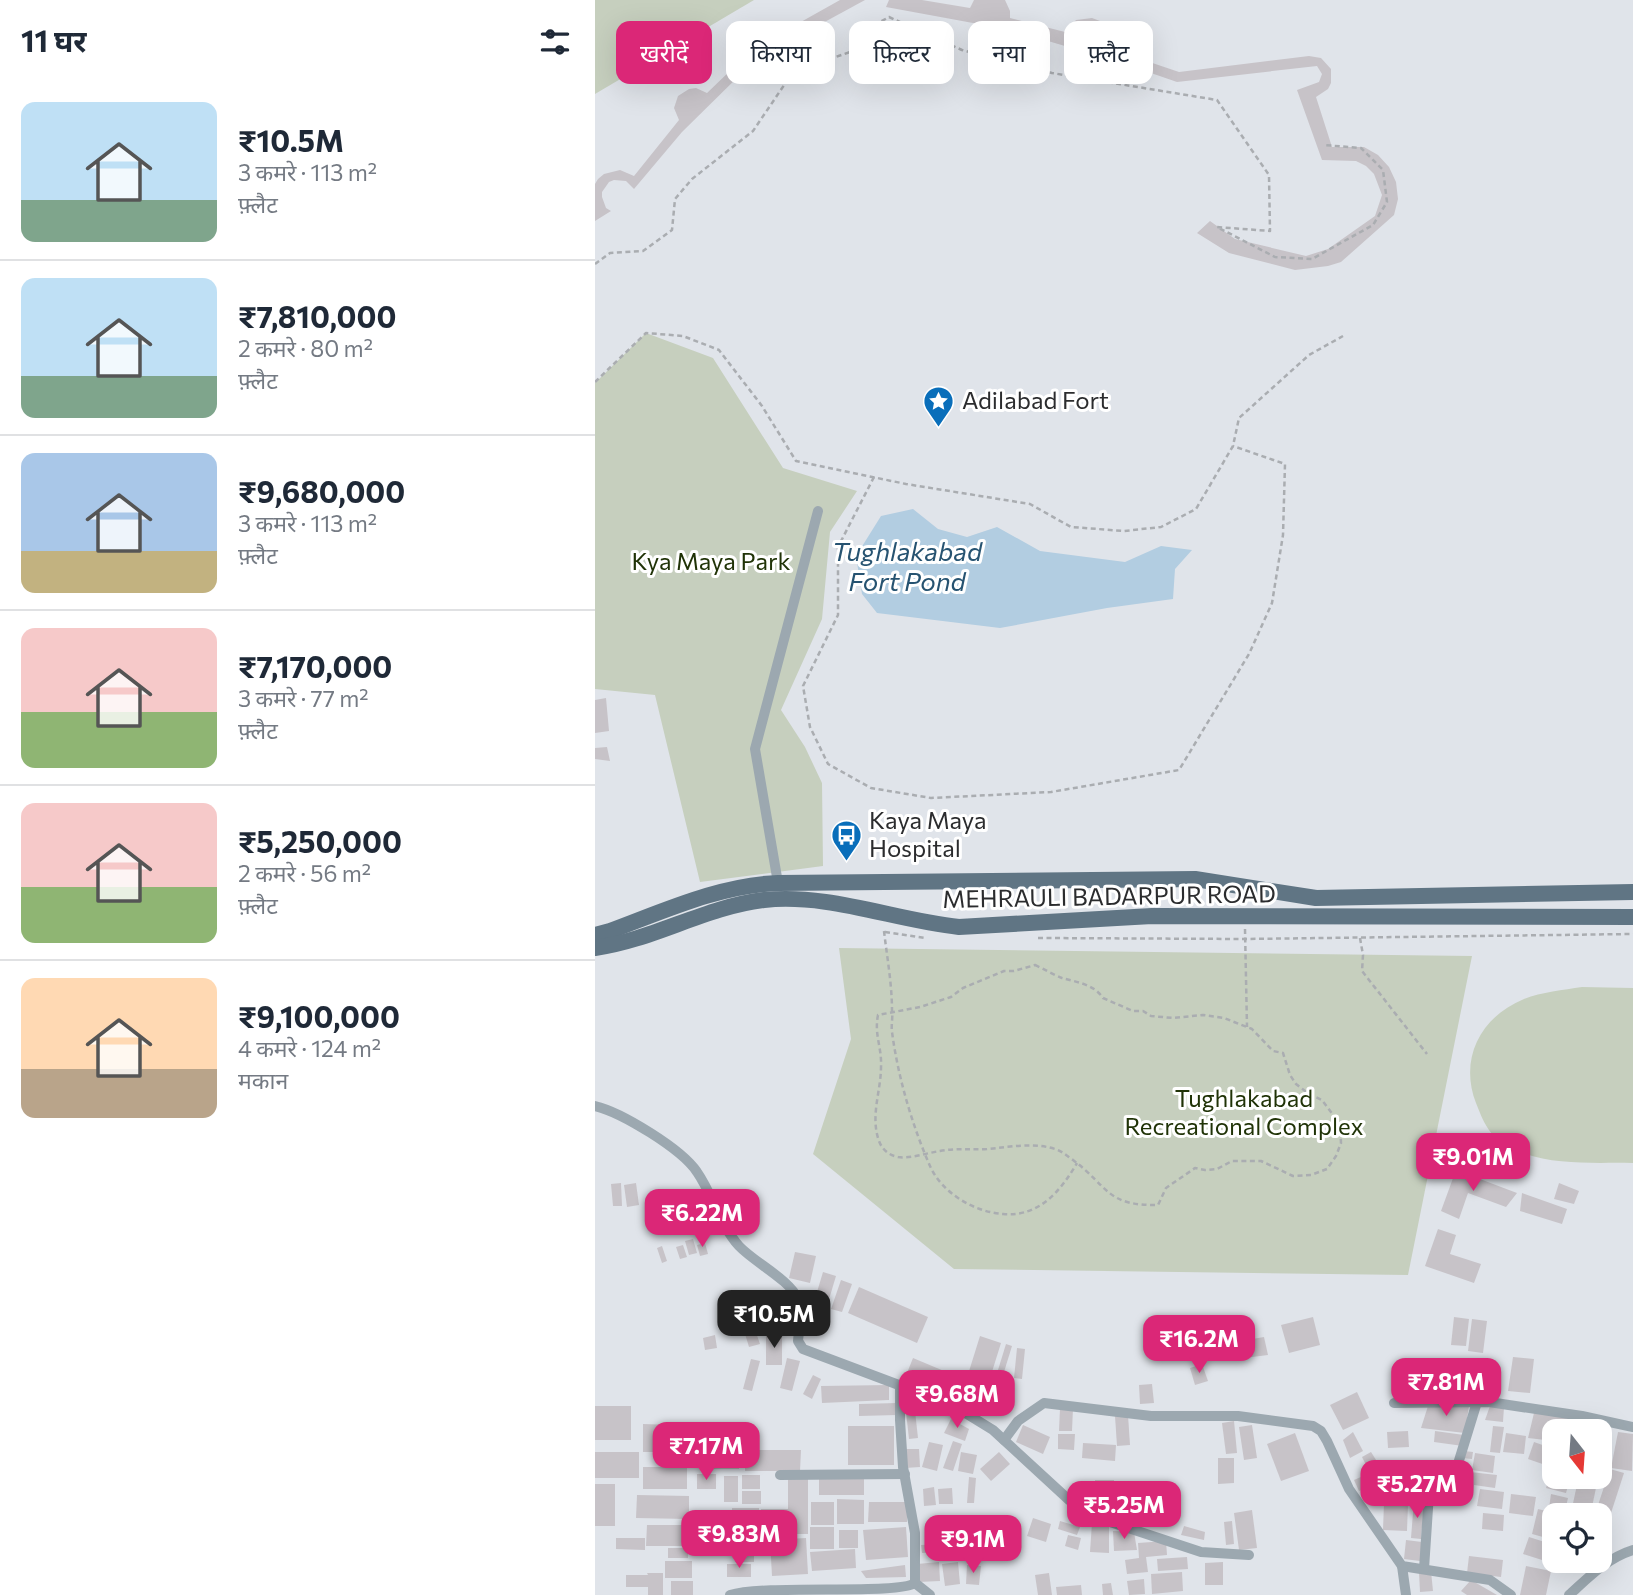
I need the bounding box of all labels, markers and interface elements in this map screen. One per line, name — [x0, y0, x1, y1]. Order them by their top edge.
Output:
text: 11 घर — [21, 21, 87, 58]
chip: खरीदें — [616, 21, 712, 84]
chip: किराया — [726, 21, 835, 84]
chip: फ़िल्टर — [849, 21, 954, 84]
chip: नया — [968, 21, 1050, 84]
chip: फ़्लैट — [1064, 21, 1153, 84]
icon: filters — [536, 23, 574, 61]
text: ₹10.5M — [238, 121, 344, 158]
icon: home — [77, 130, 161, 214]
text: 3 कमरे · 113 m² — [238, 158, 377, 186]
text: फ़्लैट — [238, 190, 278, 218]
text: ₹7,810,000 — [238, 297, 396, 334]
icon: home — [77, 306, 161, 390]
text: 2 कमरे · 80 m² — [238, 334, 373, 362]
text: फ़्लैट — [238, 366, 278, 394]
place icon: Adilabad Fort — [922, 384, 956, 428]
place label: Adilabad Fort — [962, 385, 1109, 414]
text: ₹9,680,000 — [238, 472, 405, 509]
icon: home — [77, 481, 161, 565]
text: 3 कमरे · 113 m² — [238, 509, 377, 537]
water label: Tughlakabad Fort Pond — [832, 535, 983, 596]
text: फ़्लैट — [238, 541, 278, 569]
park label: Kya Maya Park — [631, 546, 791, 575]
text: ₹7,170,000 — [238, 647, 392, 684]
icon: home — [77, 656, 161, 740]
text: 3 कमरे · 77 m² — [238, 684, 369, 712]
text: फ़्लैट — [238, 716, 278, 744]
place label: Kaya Maya Hospital — [869, 805, 986, 862]
bus stop icon: Kaya Maya Hospital — [829, 818, 863, 862]
text: ₹5,250,000 — [238, 822, 402, 859]
icon: home — [77, 831, 161, 915]
text: 2 कमरे · 56 m² — [238, 859, 371, 887]
street label: MEHRAULI BADARPUR ROAD — [942, 878, 1276, 913]
text: फ़्लैट — [238, 891, 278, 919]
text: ₹9,100,000 — [238, 997, 400, 1034]
icon: home — [77, 1006, 161, 1090]
text: 4 कमरे · 124 m² — [238, 1034, 381, 1062]
text: मकान — [238, 1066, 288, 1094]
park label: Tughlakabad Recreational Complex — [1125, 1083, 1364, 1140]
pin: ₹9.01M — [1416, 1134, 1530, 1193]
text: ₹9.01M — [1432, 1142, 1514, 1170]
pin: ₹6.22M — [645, 1190, 759, 1249]
text: ₹6.22M — [661, 1198, 743, 1226]
pin: ₹10.5M — [717, 1290, 831, 1350]
text: ₹10.5M — [733, 1299, 815, 1327]
pin: ₹16.2M — [1142, 1316, 1256, 1375]
text: ₹16.2M — [1159, 1324, 1239, 1352]
pin: ₹7.81M — [1389, 1358, 1503, 1418]
text: ₹7.81M — [1407, 1367, 1485, 1395]
pin: ₹9.68M — [900, 1370, 1014, 1430]
text: ₹9.68M — [915, 1379, 999, 1407]
north arrow — [1542, 1419, 1612, 1489]
map controls — [1542, 1419, 1612, 1573]
pin: ₹7.17M — [649, 1422, 763, 1482]
text: ₹7.17M — [669, 1431, 743, 1459]
pin: ₹5.27M — [1360, 1460, 1474, 1520]
text: ₹5.27M — [1376, 1469, 1458, 1497]
pin: ₹5.25M — [1067, 1482, 1181, 1541]
text: ₹5.25M — [1083, 1490, 1165, 1518]
button: locate — [1542, 1503, 1612, 1573]
pin: ₹9.83M — [682, 1510, 796, 1570]
pin: ₹9.1M — [924, 1516, 1022, 1575]
text: ₹9.83M — [697, 1519, 781, 1547]
text: ₹9.1M — [940, 1524, 1006, 1552]

